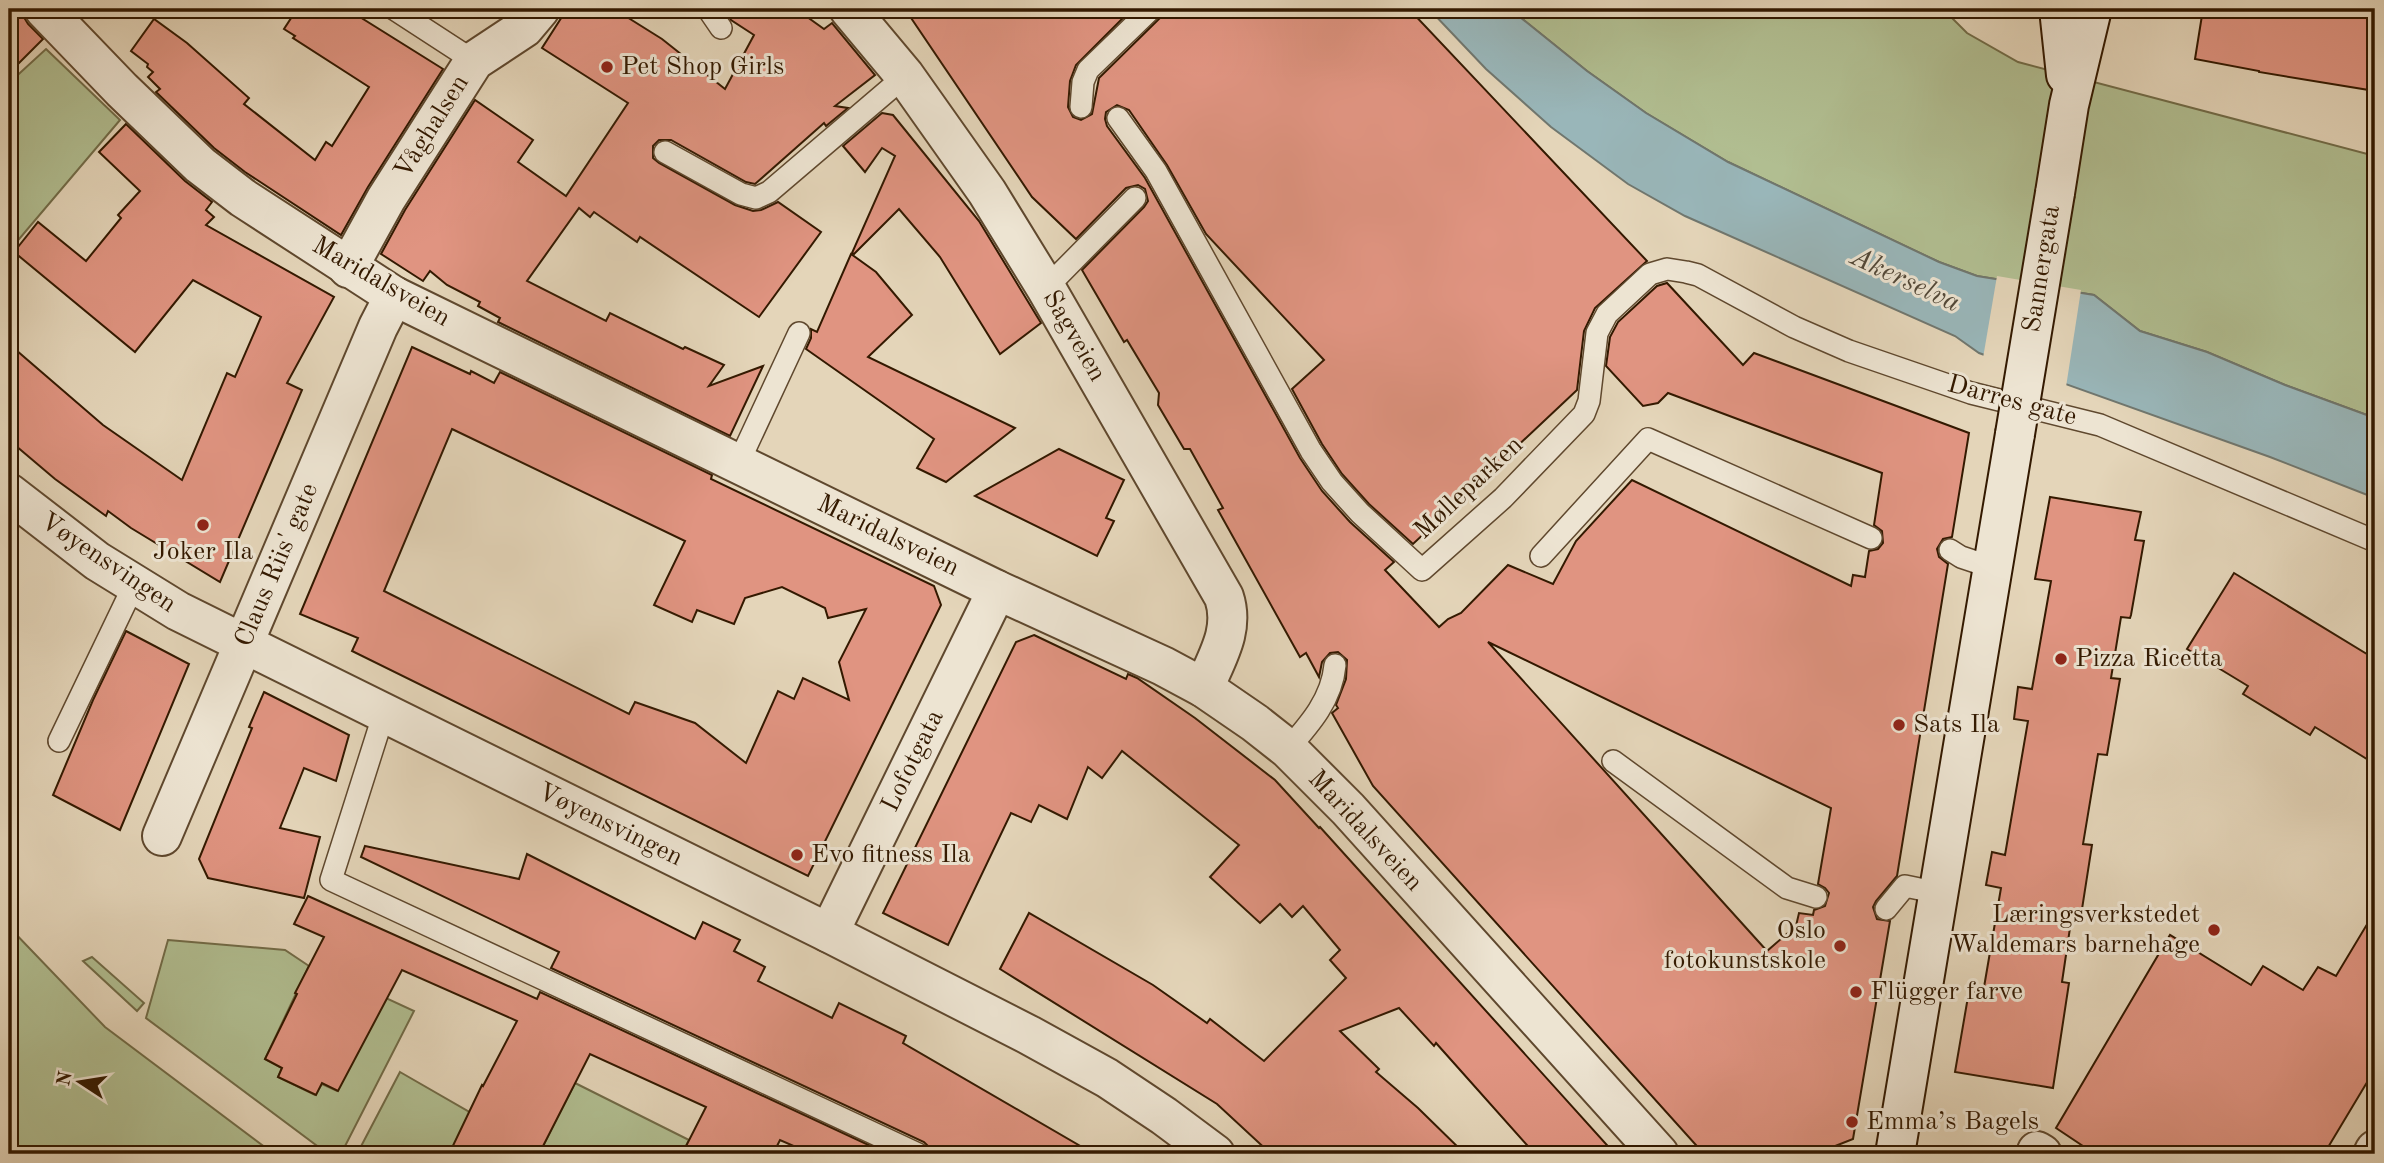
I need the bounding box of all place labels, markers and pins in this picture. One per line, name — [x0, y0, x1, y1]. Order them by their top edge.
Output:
place label: Pet Shop Girls — [621, 54, 784, 80]
marker: Pet Shop Girls — [599, 59, 615, 75]
marker: Joker Ila — [195, 517, 211, 533]
place label: Joker Ila — [153, 539, 253, 565]
place label: Pizza Ricetta — [2075, 646, 2223, 672]
marker: Pizza Ricetta — [2053, 651, 2069, 667]
place label: Sats Ila — [1913, 712, 2000, 738]
marker: Sats Ila — [1891, 717, 1907, 733]
place label: Evo fitness Ila — [811, 842, 971, 868]
marker: Evo fitness Ila — [789, 847, 805, 863]
place label: Læringsverkstedet Waldemars barnehage — [1950, 902, 2200, 958]
place label: Oslo fotokunstskole — [1664, 918, 1826, 974]
marker: Læringsverkstedet Waldemars barnehage — [2206, 922, 2222, 938]
marker: Oslo fotokunstskole — [1832, 938, 1848, 954]
place label: Flügger farve — [1870, 979, 2023, 1005]
marker: Flügger farve — [1848, 984, 1864, 1000]
place label: Emma’s Bagels — [1866, 1109, 2039, 1135]
marker: Emma’s Bagels — [1844, 1114, 1860, 1130]

